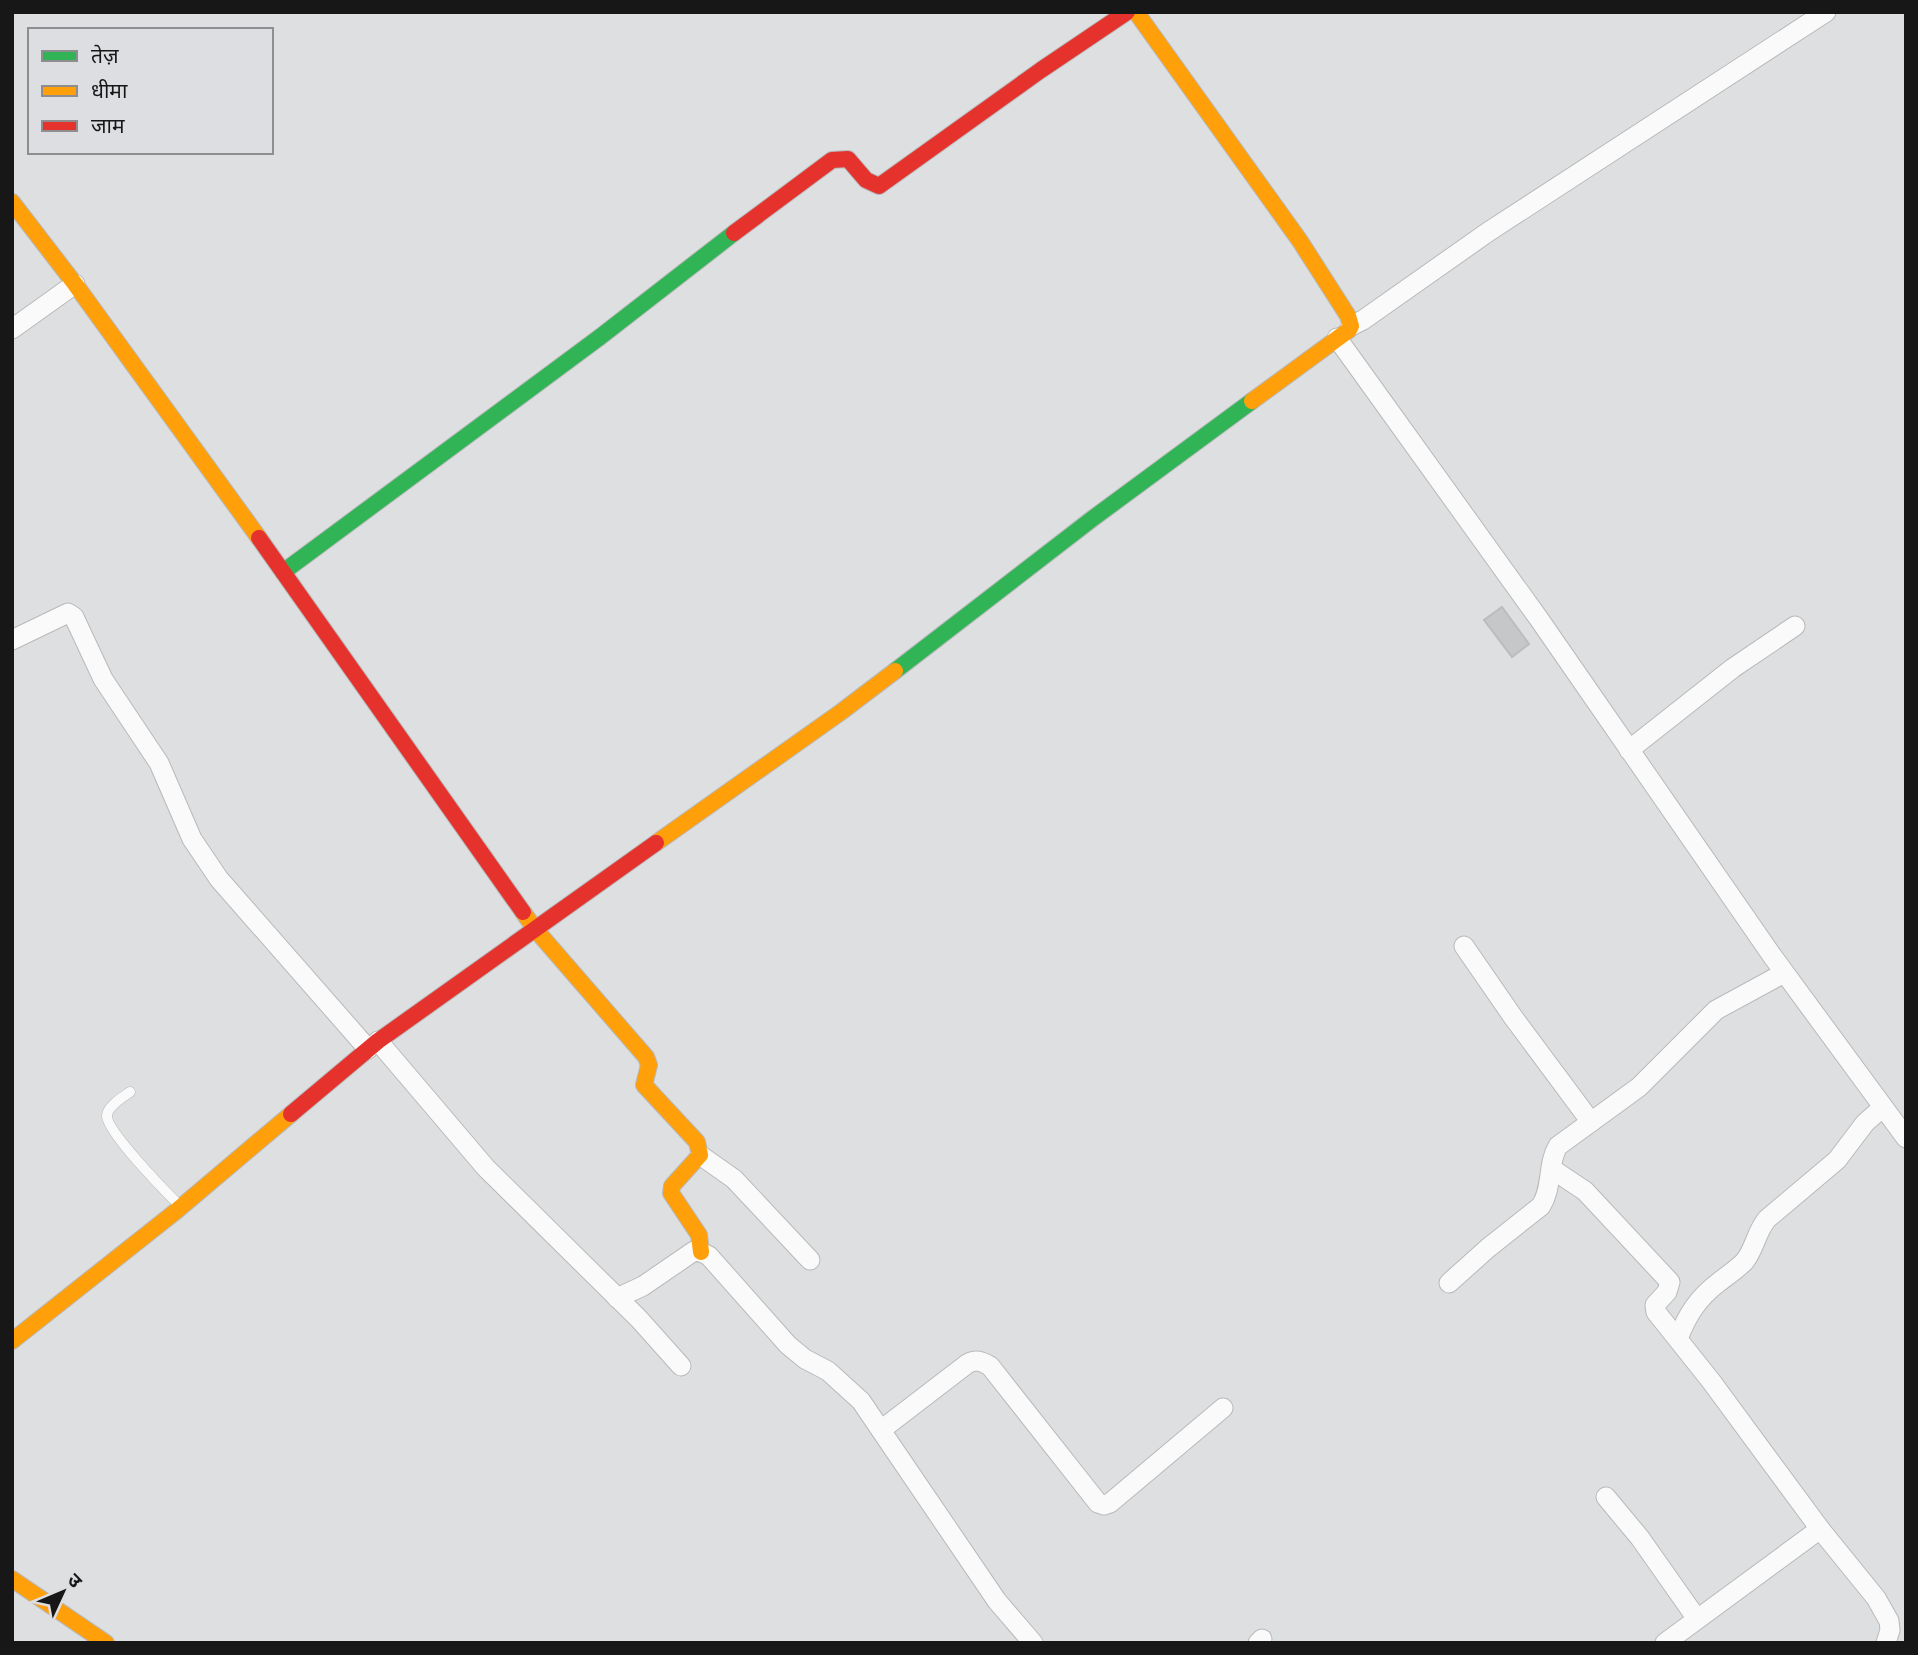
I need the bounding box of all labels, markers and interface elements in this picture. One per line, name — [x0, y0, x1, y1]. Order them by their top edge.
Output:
legend — [28, 28, 273, 154]
text: तेज़ — [91, 42, 119, 70]
text: धीमा — [91, 77, 128, 105]
text: जाम — [91, 112, 125, 140]
north arrow — [28, 1557, 98, 1627]
text: उ — [61, 1568, 88, 1595]

